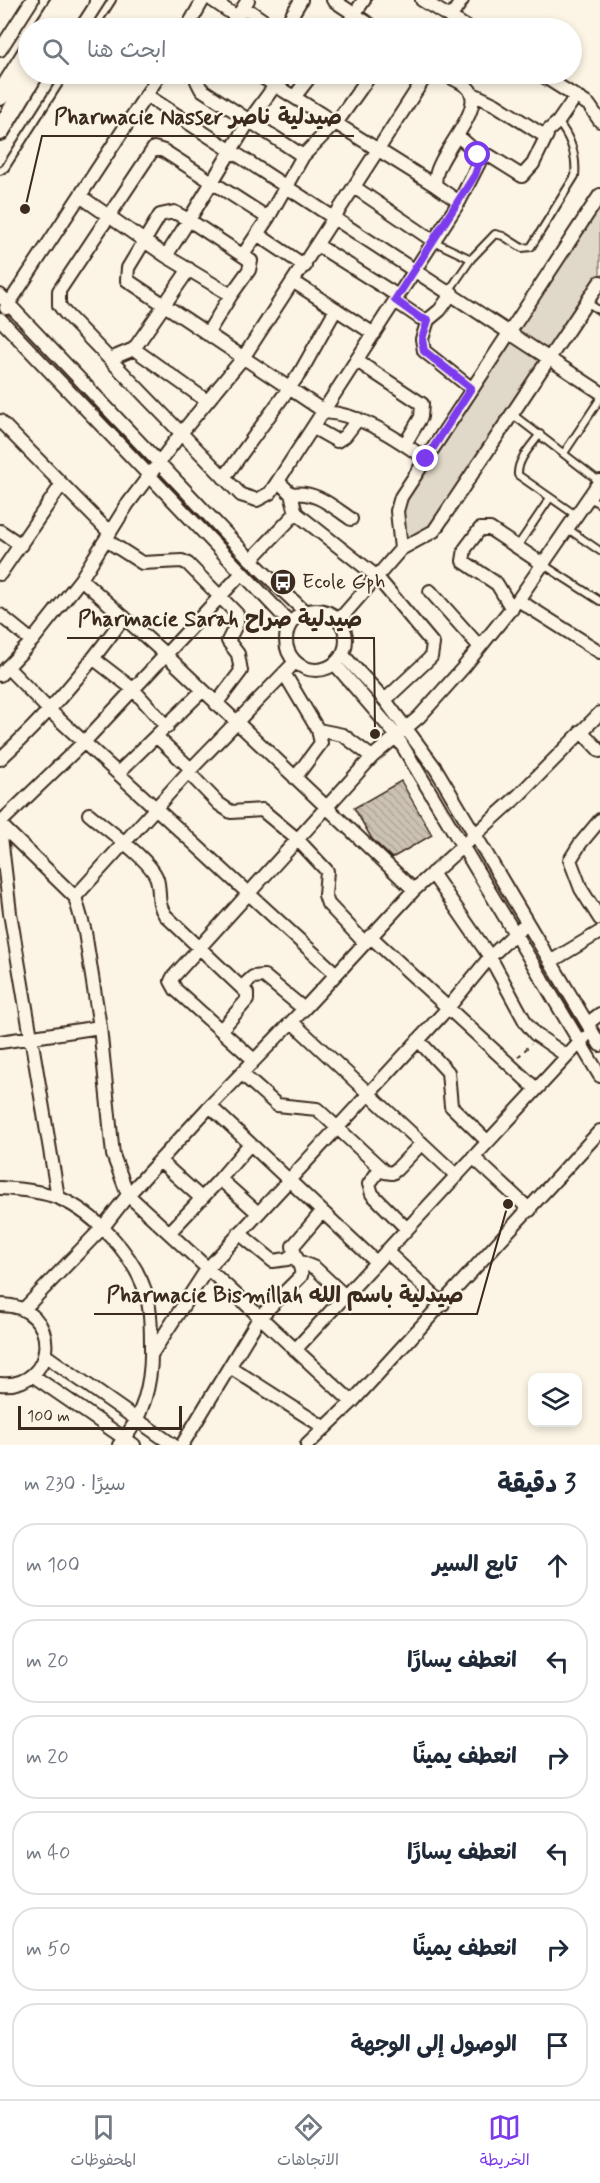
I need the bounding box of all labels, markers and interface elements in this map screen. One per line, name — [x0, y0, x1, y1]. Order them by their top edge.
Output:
search box — [18, 18, 582, 84]
icon: search — [39, 35, 72, 68]
text: ابحث هنا — [87, 37, 167, 65]
callout: Pharmacie Nasser صيدلية ناصر — [42, 96, 354, 136]
text: Pharmacie Nasser صيدلية ناصر — [54, 104, 342, 132]
route start — [464, 141, 490, 167]
route end — [412, 445, 438, 471]
bus stop icon: Ecole Gph — [268, 567, 298, 597]
place label: Ecole Gph — [302, 568, 385, 596]
callout: Pharmacie Sarah صيدلية صراح — [67, 598, 374, 638]
text: Pharmacie Sarah صيدلية صراح — [78, 606, 362, 634]
callout: Pharmacie Bismillah صيدلية باسم الله — [94, 1274, 477, 1314]
text: Pharmacie Bismillah صيدلية باسم الله — [107, 1282, 463, 1311]
map controls — [528, 1373, 582, 1427]
button: layers — [528, 1373, 582, 1427]
scale bar — [18, 1403, 182, 1430]
text: 100 m — [27, 1406, 70, 1427]
text: 3 دقيقة — [497, 1468, 576, 1502]
text: سيرًا · 230 m — [24, 1471, 126, 1498]
icon: ahead — [541, 1549, 574, 1582]
text: تابع السير — [433, 1551, 517, 1579]
text: 100 m — [26, 1552, 80, 1579]
icon: left — [541, 1645, 574, 1678]
text: انعطف يسارًا — [407, 1647, 517, 1675]
text: 20 m — [26, 1648, 69, 1675]
icon: right — [541, 1741, 574, 1774]
text: انعطف يمينًا — [413, 1743, 517, 1771]
text: 20 m — [26, 1744, 69, 1771]
icon: left — [541, 1837, 574, 1870]
text: انعطف يسارًا — [407, 1839, 517, 1867]
text: 40 m — [26, 1840, 70, 1867]
icon: right — [541, 1933, 574, 1966]
text: انعطف يمينًا — [413, 1935, 517, 1963]
text: 50 m — [26, 1936, 71, 1963]
icon: arrive — [541, 2029, 574, 2062]
text: الوصول إلى الوجهة — [350, 2031, 517, 2059]
tab: المحفوظات — [70, 2111, 136, 2174]
tab: الاتجاهات — [277, 2111, 339, 2174]
tab: الخريطة — [480, 2111, 530, 2174]

